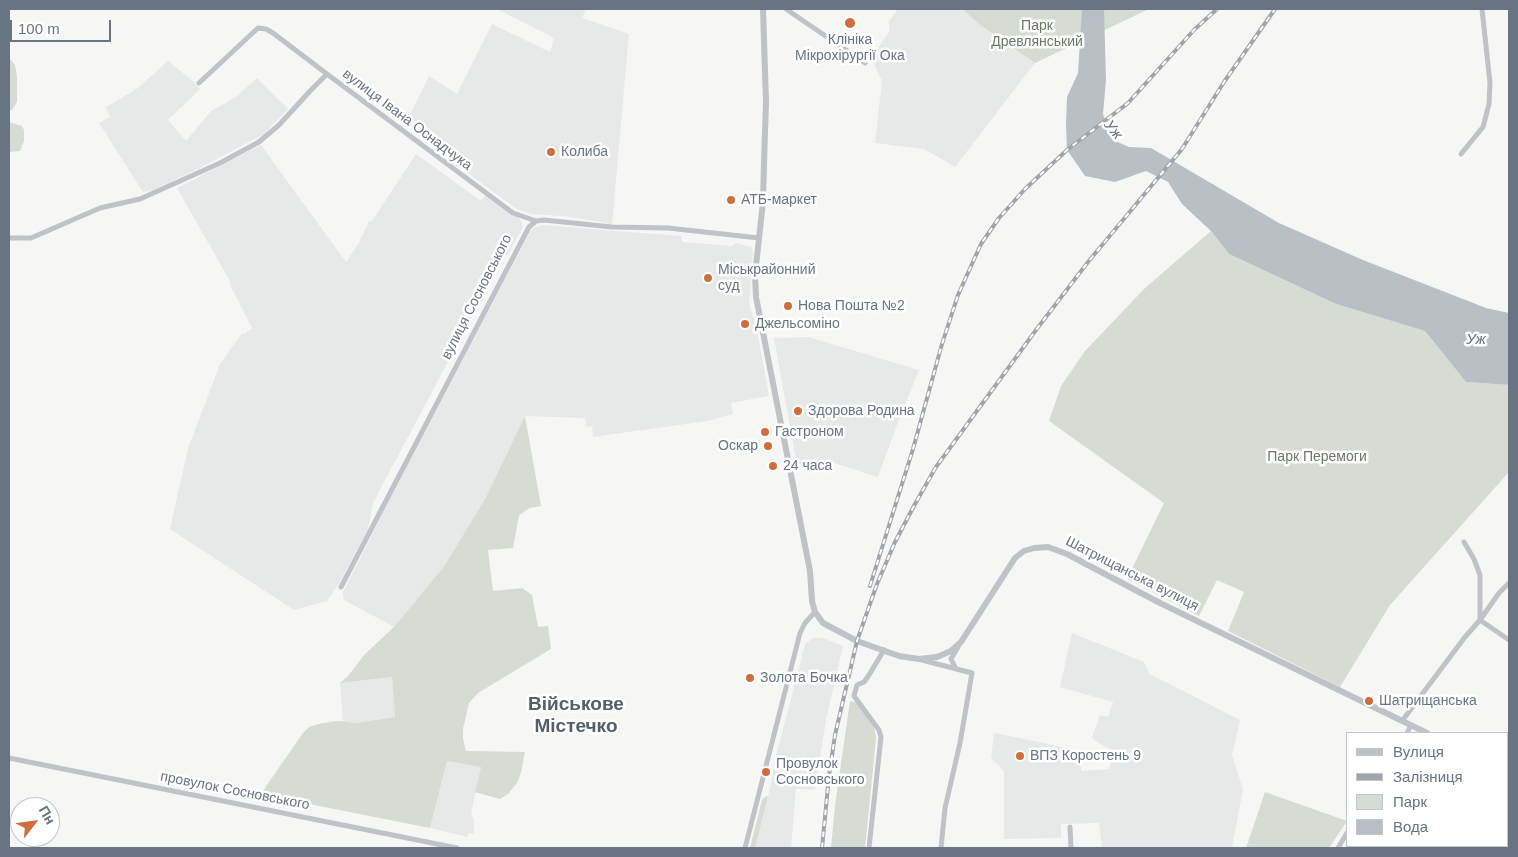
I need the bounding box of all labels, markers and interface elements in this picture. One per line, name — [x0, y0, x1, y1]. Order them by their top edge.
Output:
scale bar — [12, 10, 114, 42]
marker: Клініка Мікрохірургії Ока — [843, 16, 857, 30]
park label: Парк Древлянський — [991, 18, 1083, 50]
text: 100 m — [18, 20, 60, 37]
place label: Клініка Мікрохірургії Ока — [795, 32, 905, 64]
street label: вулиця Івана Оснадчука — [339, 66, 475, 174]
water label: Уж — [1100, 117, 1126, 143]
place label: Колиба — [561, 144, 608, 160]
marker: Колиба — [545, 146, 557, 158]
place label: АТБ-маркет — [741, 192, 817, 208]
marker: АТБ-маркет — [725, 194, 737, 206]
street label: вулиця Сосновського — [438, 232, 516, 362]
place label: Міськрайонний суд — [718, 262, 815, 294]
marker: Міськрайонний суд — [702, 272, 714, 284]
place label: Нова Пошта №2 — [798, 298, 905, 314]
marker: Нова Пошта №2 — [782, 300, 794, 312]
place label: Джельсоміно — [755, 316, 840, 332]
marker: Джельсоміно — [739, 318, 751, 330]
water label: Уж — [1466, 331, 1486, 349]
place label: Здорова Родина — [808, 403, 915, 419]
marker: Здорова Родина — [792, 405, 804, 417]
place label: Гастроном — [775, 424, 844, 440]
marker: Гастроном — [759, 426, 771, 438]
place label: Оскар — [718, 438, 758, 454]
marker: Оскар — [762, 440, 774, 452]
park label: Парк Перемоги — [1267, 449, 1367, 465]
place label: 24 часа — [783, 458, 832, 474]
marker: 24 часа — [767, 460, 779, 472]
street label: Шатрищанська вулиця — [1063, 533, 1201, 615]
place label: Золота Бочка — [760, 670, 848, 686]
marker: Золота Бочка — [744, 672, 756, 684]
place label: Шатрищанська — [1379, 693, 1477, 709]
district label: Військове Містечко — [528, 694, 624, 738]
marker: Шатрищанська — [1363, 695, 1375, 707]
legend — [1346, 732, 1508, 847]
text: Вулиця — [1393, 743, 1444, 760]
place label: ВПЗ Коростень 9 — [1030, 748, 1141, 764]
marker: ВПЗ Коростень 9 — [1014, 750, 1026, 762]
place label: Провулок Сосновського — [776, 756, 865, 789]
marker: Провулок Сосновського — [760, 766, 772, 778]
street label: провулок Сосновського — [159, 768, 311, 814]
text: Залізниця — [1393, 768, 1463, 785]
text: Парк — [1393, 793, 1427, 810]
north arrow — [10, 797, 60, 847]
text: Пн — [36, 803, 59, 827]
text: Вода — [1393, 818, 1428, 835]

